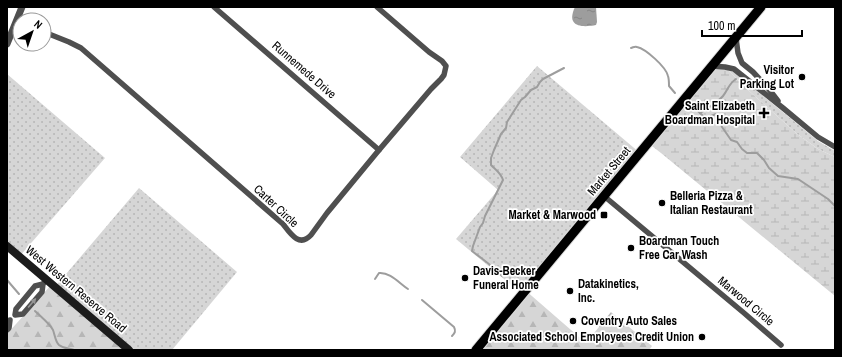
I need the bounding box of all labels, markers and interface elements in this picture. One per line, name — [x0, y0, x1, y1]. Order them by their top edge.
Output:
north arrow — [12, 12, 52, 52]
scale bar — [702, 12, 802, 38]
text: N — [31, 17, 45, 32]
text: 100 m — [708, 18, 735, 34]
street label: Runnemede Drive — [269, 38, 339, 102]
place label: Visitor Parking Lot — [740, 62, 795, 92]
marker: Visitor Parking Lot — [797, 72, 807, 82]
place label: Saint Elizabeth Boardman Hospital — [665, 98, 755, 128]
marker: Saint Elizabeth Boardman Hospital — [758, 107, 770, 119]
street label: Market Street — [584, 143, 634, 199]
street label: Carter Circle — [250, 181, 302, 231]
place label: Belleria Pizza & Italian Restaurant — [670, 188, 753, 218]
marker: Belleria Pizza & Italian Restaurant — [657, 198, 667, 208]
place label: Market & Marwood — [509, 207, 596, 223]
marker: Market & Marwood — [599, 210, 609, 220]
place label: Boardman Touch Free Car Wash — [639, 233, 719, 263]
street label: West Western Reserve Road — [22, 242, 130, 336]
marker: Boardman Touch Free Car Wash — [626, 243, 636, 253]
place label: Davis-Becker Funeral Home — [473, 263, 539, 293]
marker: Davis-Becker Funeral Home — [460, 273, 470, 283]
street label: Marwood Circle — [714, 273, 778, 329]
place label: Datakinetics, Inc. — [578, 276, 639, 306]
marker: Datakinetics, Inc. — [565, 286, 575, 296]
one-way arrow — [28, 297, 37, 308]
place label: Coventry Auto Sales — [581, 313, 677, 329]
marker: Coventry Auto Sales — [568, 316, 578, 326]
place label: Associated School Employees Credit Union — [489, 329, 694, 345]
marker: Associated School Employees Credit Union — [697, 332, 707, 342]

